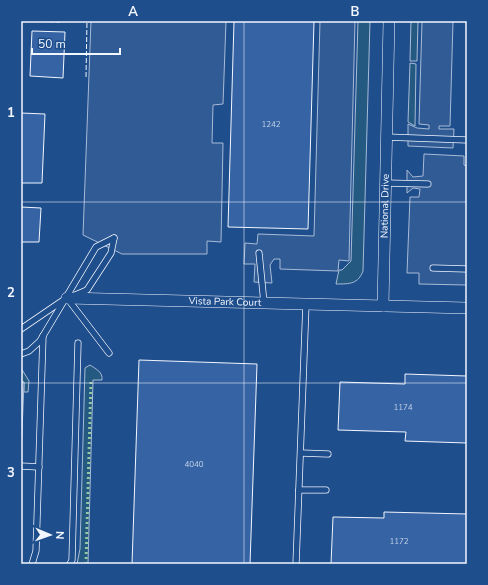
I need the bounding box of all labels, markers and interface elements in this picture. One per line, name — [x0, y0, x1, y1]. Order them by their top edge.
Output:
text: A — [128, 3, 138, 21]
text: B — [351, 3, 360, 21]
scale bar — [32, 30, 120, 56]
text: 50 m — [38, 36, 66, 52]
text: 1 — [7, 104, 15, 122]
house number: 1242 — [261, 119, 281, 130]
street label: National Drive — [377, 174, 393, 238]
text: 2 — [7, 284, 15, 302]
street label: Vista Park Court — [187, 294, 262, 310]
house number: 1174 — [393, 402, 413, 413]
house number: 4040 — [184, 459, 204, 470]
text: 3 — [7, 464, 15, 482]
north arrow — [30, 515, 70, 555]
text: N — [52, 531, 67, 540]
house number: 1172 — [389, 536, 409, 547]

